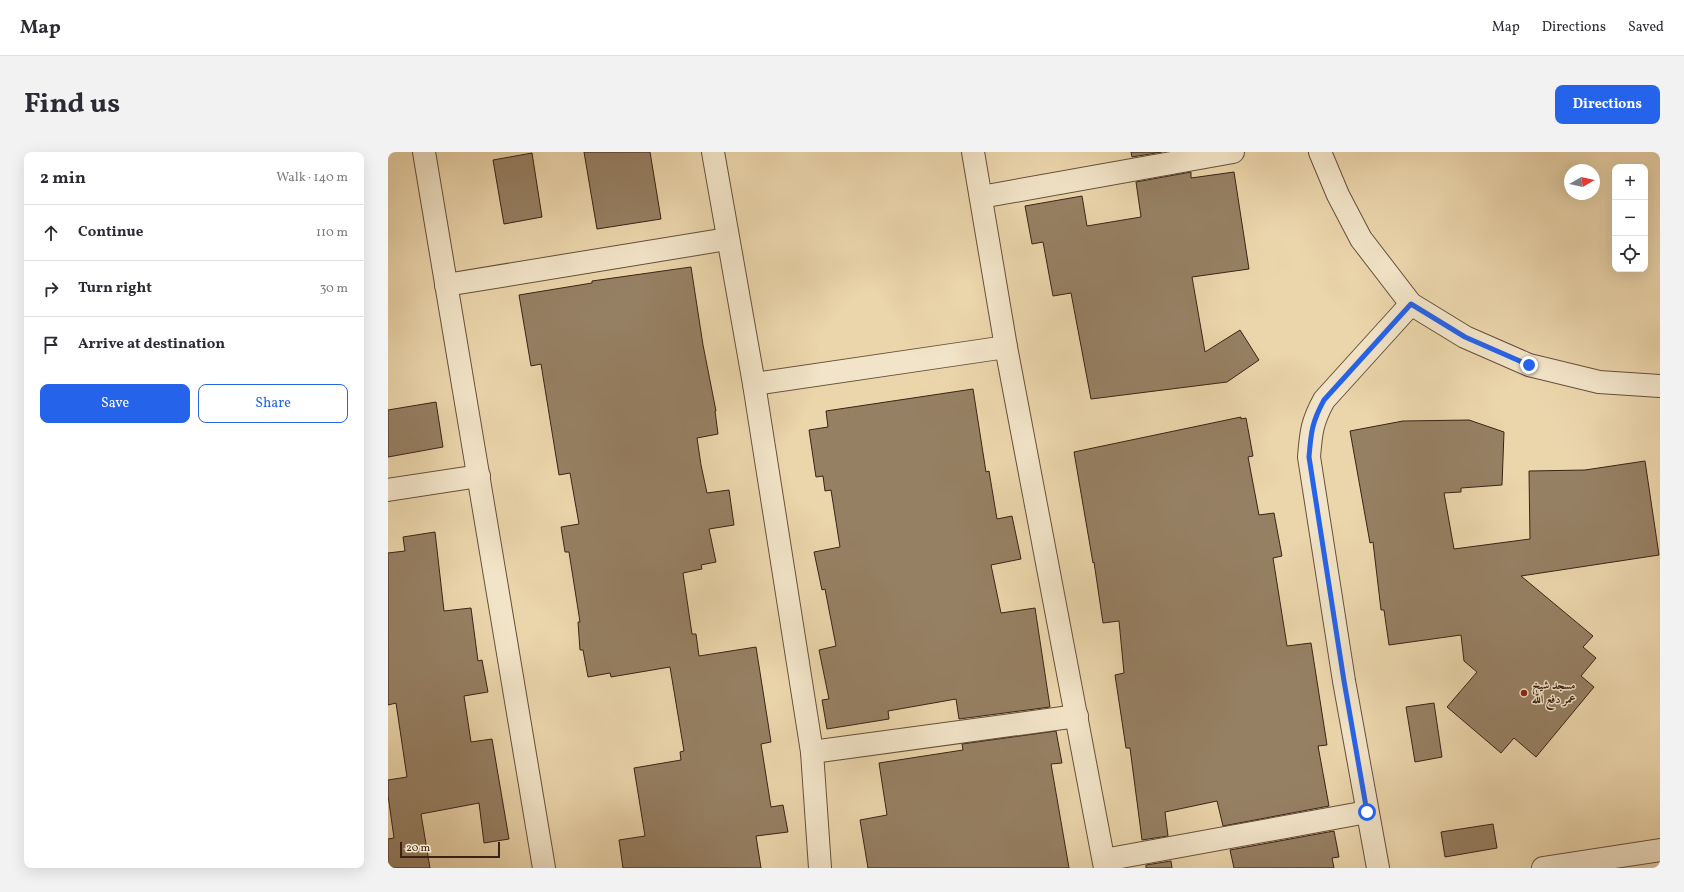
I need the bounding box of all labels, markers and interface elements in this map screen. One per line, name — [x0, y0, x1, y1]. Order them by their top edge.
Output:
text: Map — [20, 15, 61, 41]
text: Map — [1492, 18, 1520, 37]
text: Directions — [1542, 18, 1606, 37]
text: Saved — [1628, 18, 1664, 37]
text: Find us — [24, 85, 120, 124]
button: Directions — [1555, 85, 1660, 124]
north arrow — [1564, 164, 1600, 200]
map controls — [1612, 164, 1648, 272]
button: + — [1612, 164, 1648, 200]
text: 2 min — [40, 167, 86, 190]
text: Walk · 140 m — [276, 169, 348, 187]
button: − — [1612, 200, 1648, 236]
icon: ahead — [40, 222, 62, 244]
text: Continue — [78, 222, 143, 243]
text: 110 m — [316, 224, 348, 242]
button: locate — [1612, 236, 1648, 272]
icon: right — [40, 278, 62, 300]
text: Turn right — [78, 278, 152, 299]
text: 30 m — [320, 280, 348, 298]
icon: arrive — [40, 334, 62, 356]
text: Arrive at destination — [78, 334, 225, 355]
route end — [1520, 356, 1538, 374]
button: Save — [40, 384, 190, 423]
button: Share — [198, 384, 348, 423]
place label: مسجد شيخ عمر دفع الله — [1532, 678, 1576, 711]
marker: مسجد شيخ عمر دفع الله — [1519, 688, 1529, 698]
route start — [1358, 803, 1376, 821]
scale bar — [400, 840, 500, 859]
text: 20 m — [406, 841, 430, 856]

